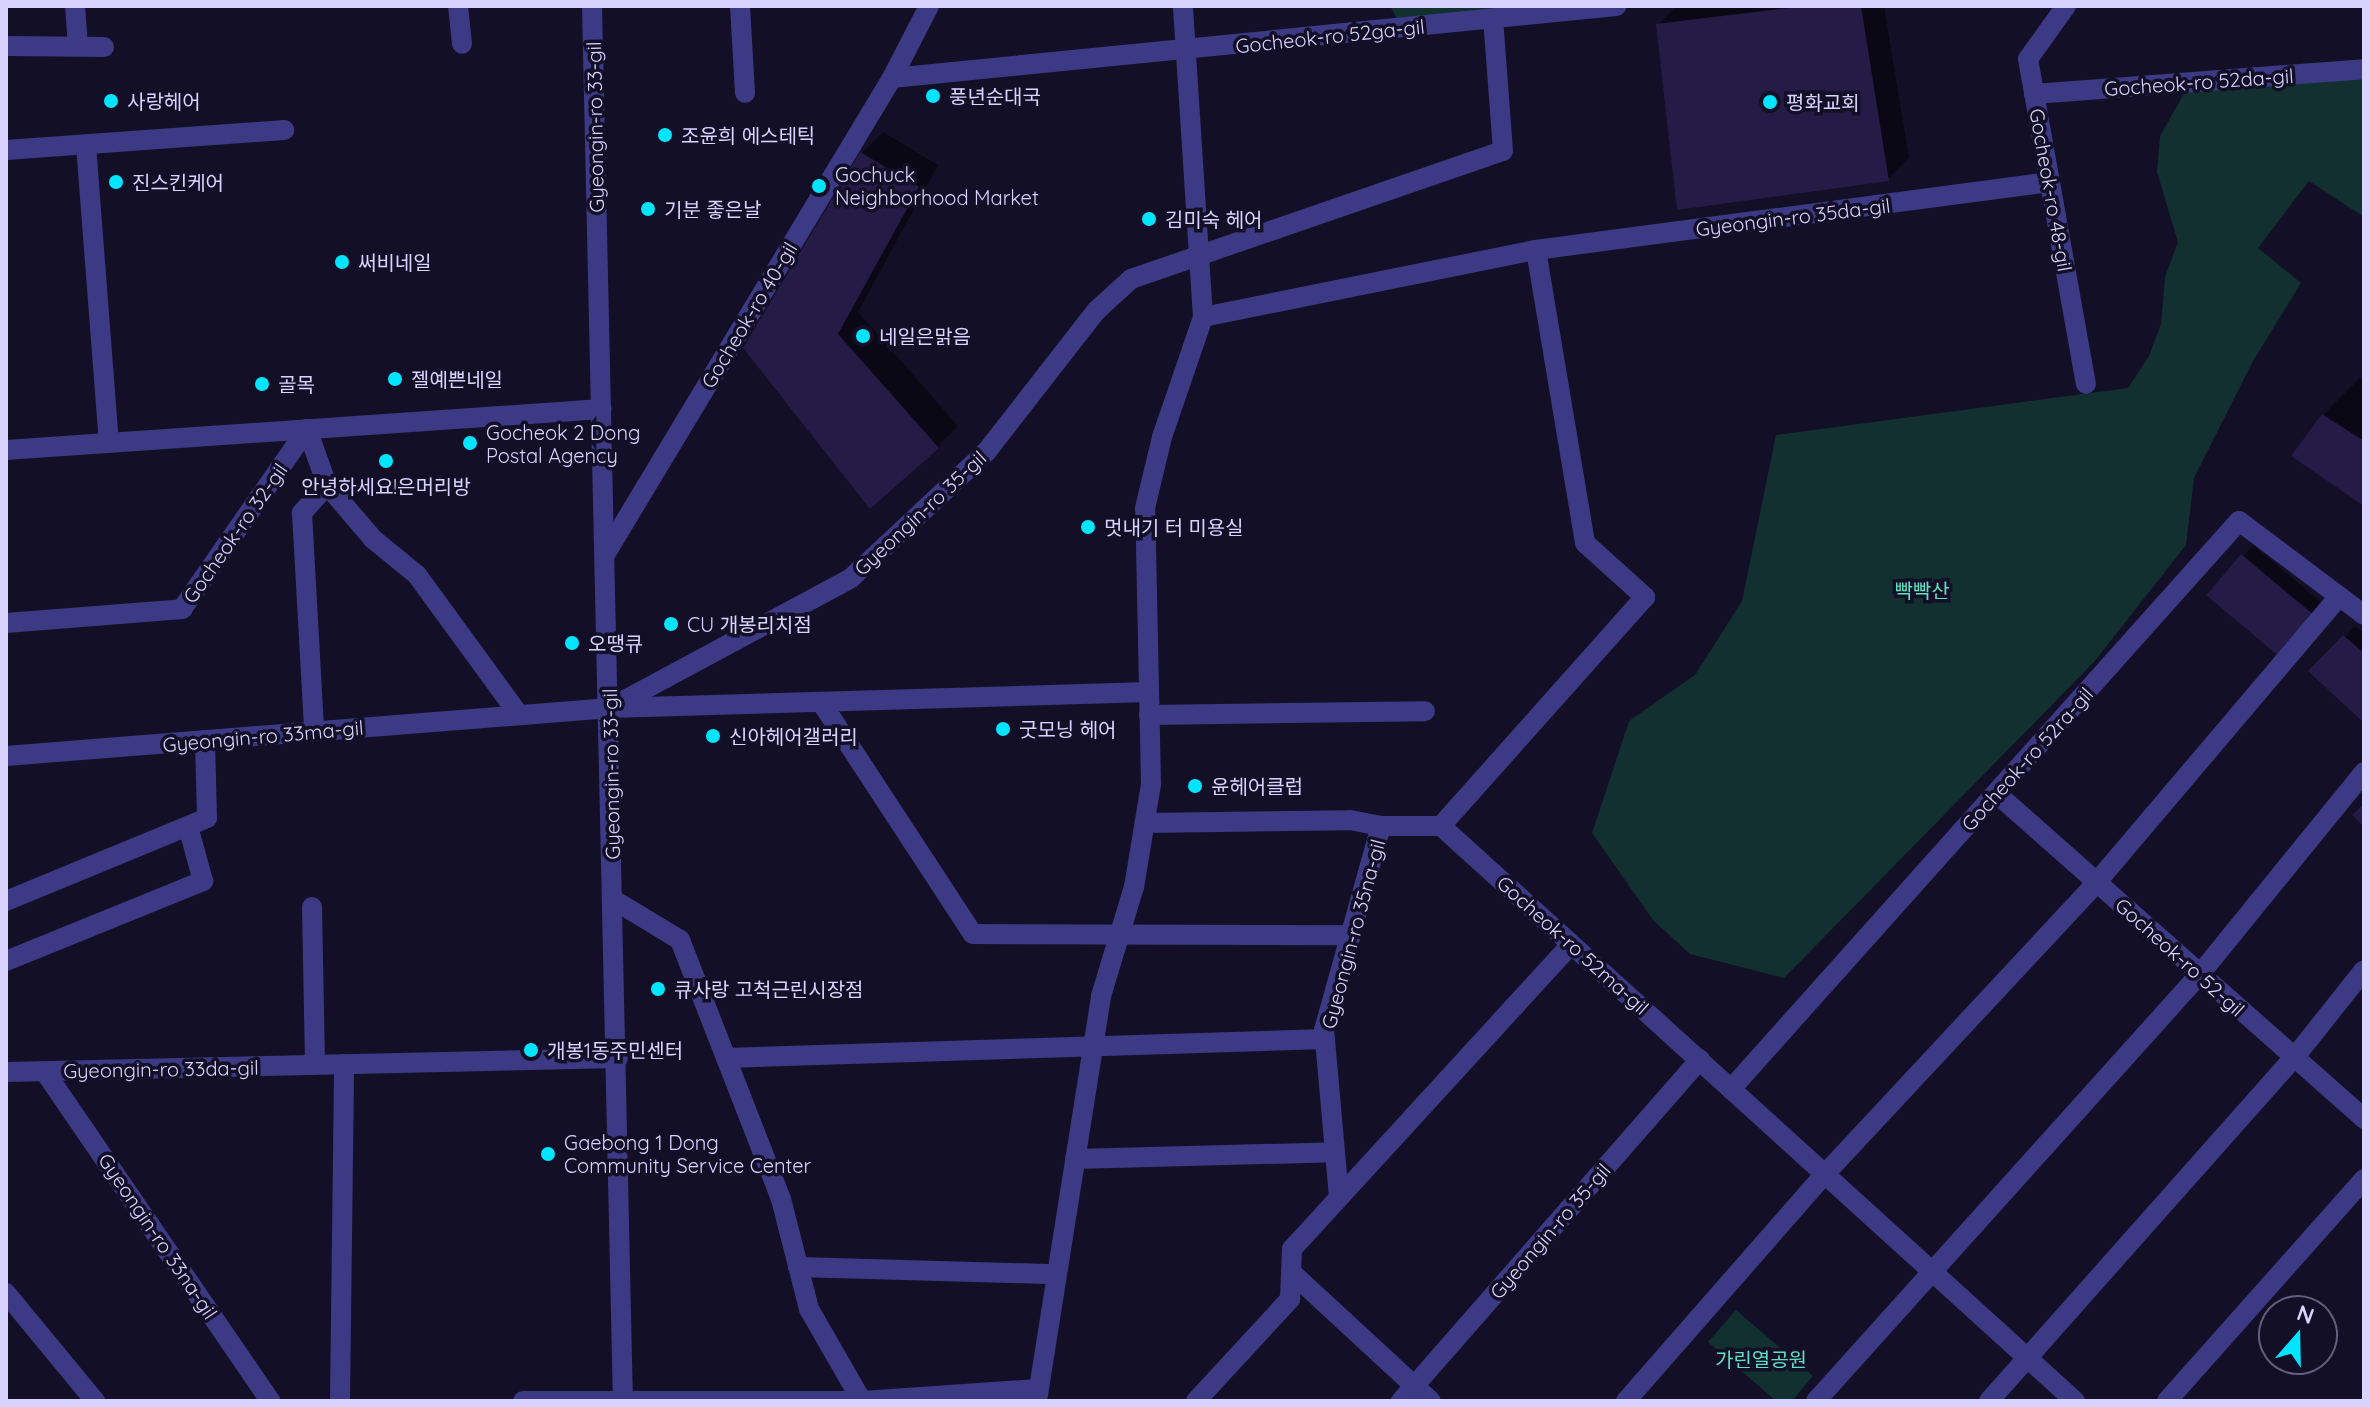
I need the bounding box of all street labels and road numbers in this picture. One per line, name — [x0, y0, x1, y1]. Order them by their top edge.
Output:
street label: Gocheok-ro 52ga-gil — [1234, 14, 1426, 58]
street label: Gyeongin-ro 33-gil — [582, 41, 608, 213]
street label: Gocheok-ro 52da-gil — [2104, 63, 2294, 101]
street label: Gocheok-ro 48-gil — [2025, 107, 2077, 273]
street label: Gyeongin-ro 35da-gil — [1694, 193, 1892, 241]
street label: Gocheok-ro 40-gil — [696, 238, 802, 392]
street label: Gyeongin-ro 35-gil — [849, 446, 991, 580]
street label: Gocheok-ro 32-gil — [178, 458, 292, 608]
street label: Gocheok-ro 52ra-gil — [1956, 682, 2098, 836]
street label: Gyeongin-ro 33-gil — [598, 688, 624, 860]
street label: Gyeongin-ro 33ma-gil — [162, 715, 364, 757]
street label: Gyeongin-ro 35na-gil — [1316, 837, 1390, 1031]
street label: Gocheok-ro 52ma-gil — [1492, 871, 1654, 1019]
street label: Gocheok-ro 52-gil — [2110, 893, 2250, 1021]
street label: Gyeongin-ro 33da-gil — [63, 1055, 259, 1083]
street label: Gyeongin-ro 33na-gil — [94, 1149, 222, 1323]
street label: Gyeongin-ro 35-gil — [1485, 1158, 1615, 1304]

